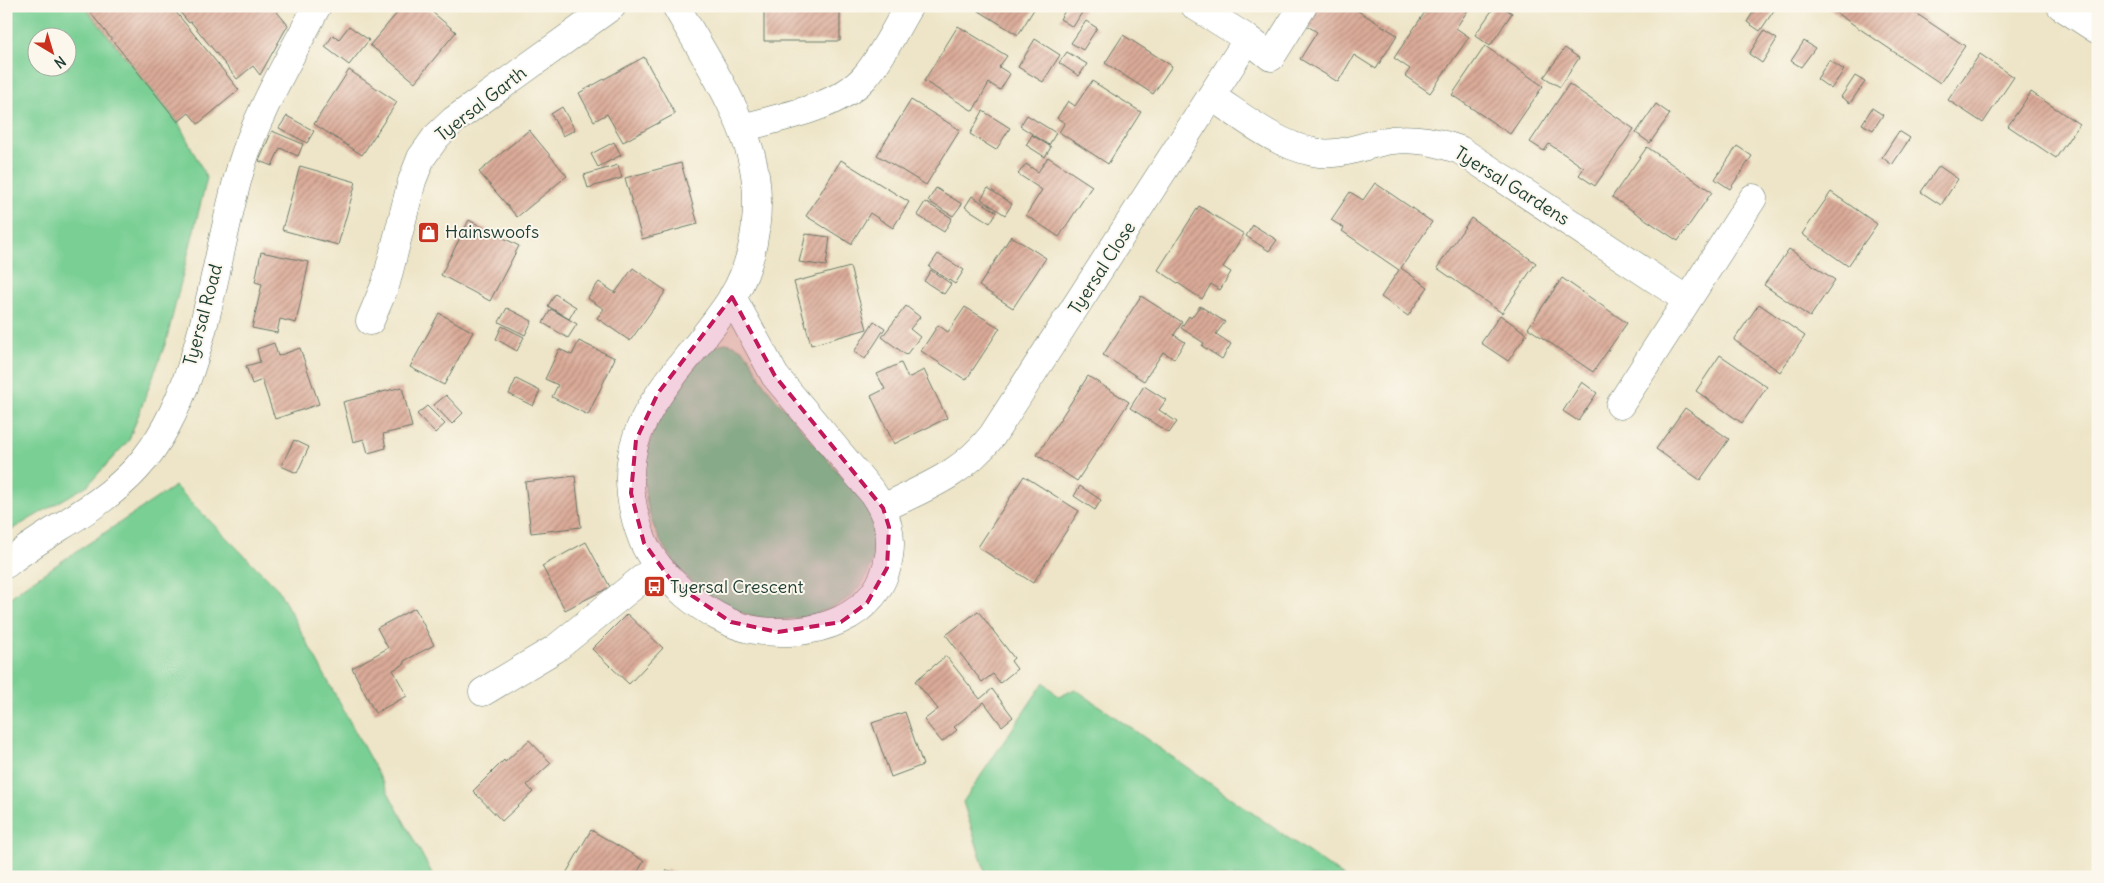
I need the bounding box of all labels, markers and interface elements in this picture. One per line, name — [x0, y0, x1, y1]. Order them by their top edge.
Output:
north arrow — [28, 28, 78, 78]
text: N — [51, 52, 69, 72]
street label: Tyersal Garth — [431, 61, 531, 146]
street label: Tyersal Gardens — [1450, 141, 1574, 230]
street label: Tyersal Close — [1063, 217, 1140, 318]
shop icon: Hainswoofs — [417, 220, 441, 244]
place label: Hainswoofs — [445, 220, 539, 243]
street label: Tyersal Road — [178, 261, 227, 368]
bus stop icon: Tyersal Crescent — [642, 575, 666, 599]
place label: Tyersal Crescent — [670, 575, 804, 598]

